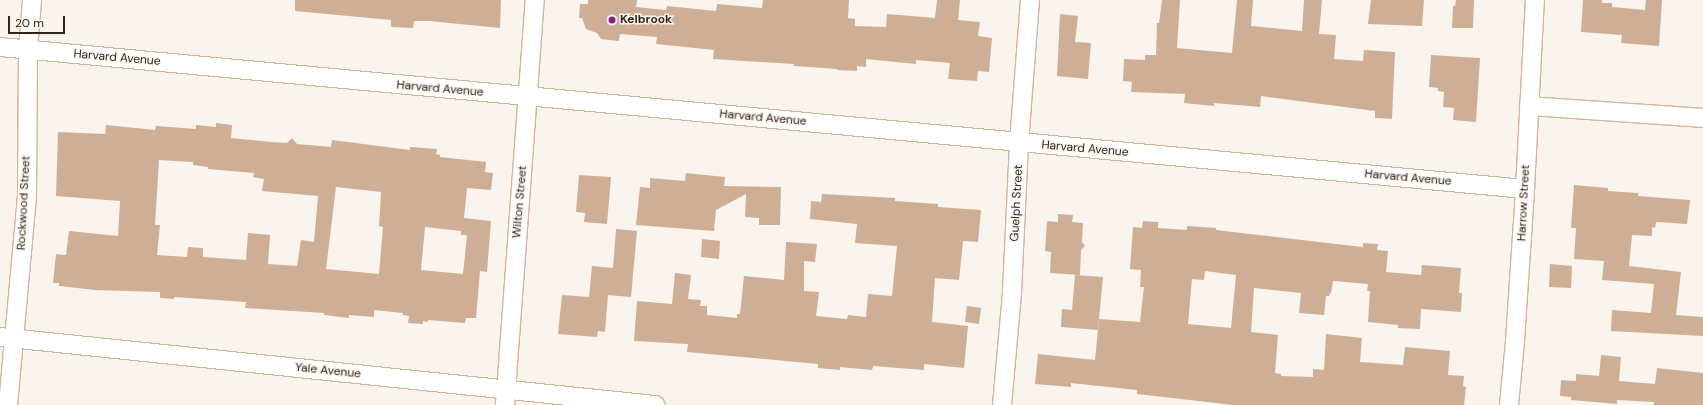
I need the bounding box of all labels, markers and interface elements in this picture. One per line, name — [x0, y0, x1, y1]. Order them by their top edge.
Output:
scale bar — [10, 8, 67, 34]
place label: Kelbrook — [620, 13, 672, 27]
text: 20 m — [15, 15, 44, 31]
marker: Kelbrook — [607, 15, 617, 25]
street label: Harvard Avenue — [73, 47, 161, 69]
street label: Harvard Avenue — [396, 78, 484, 100]
street label: Harvard Avenue — [719, 107, 807, 129]
street label: Harvard Avenue — [1041, 138, 1129, 160]
street label: Rockwood Street — [14, 155, 34, 251]
street label: Guelph Street — [1008, 164, 1026, 242]
street label: Harrow Street — [1515, 164, 1533, 242]
street label: Wilton Street — [510, 165, 530, 239]
street label: Harvard Avenue — [1364, 167, 1452, 189]
street label: Yale Avenue — [294, 360, 362, 382]

